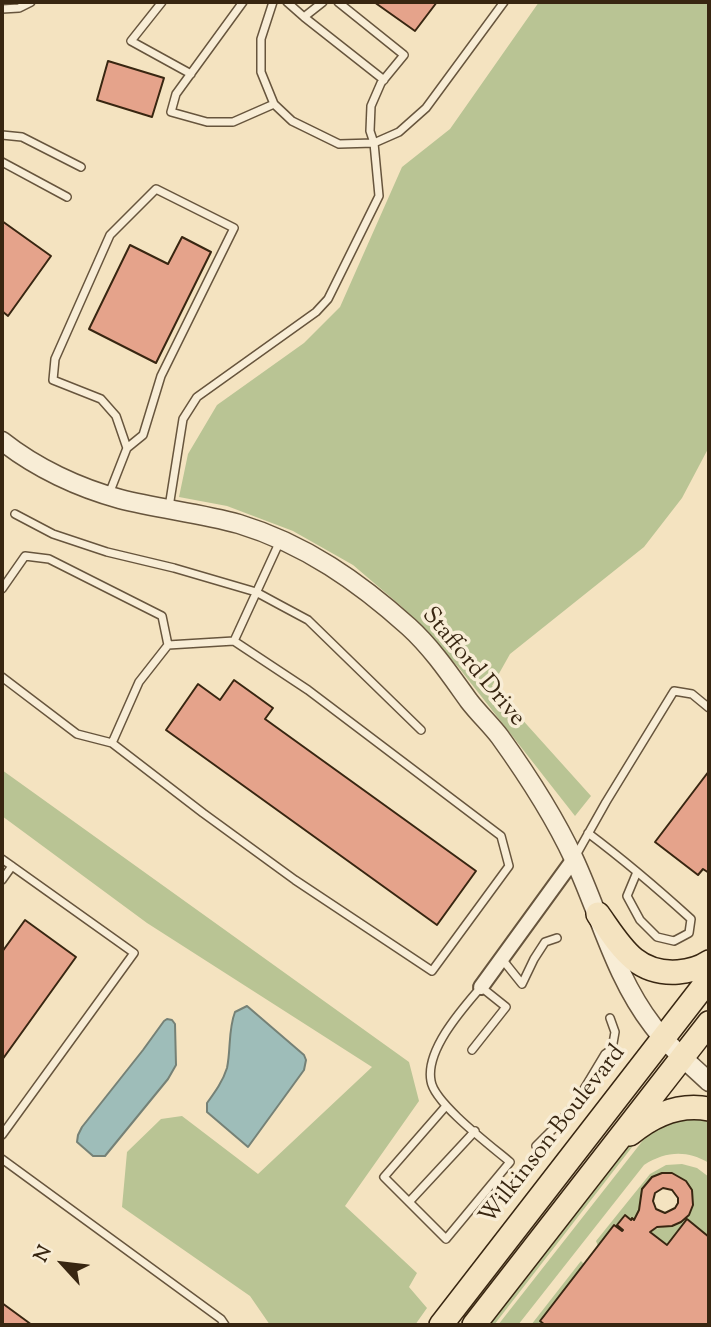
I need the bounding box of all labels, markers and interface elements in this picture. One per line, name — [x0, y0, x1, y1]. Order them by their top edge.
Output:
street label: Stafford Drive — [414, 603, 530, 733]
street label: Wilkinson Boulevard — [475, 1040, 633, 1232]
north arrow — [28, 1229, 98, 1299]
text: N — [28, 1241, 59, 1267]

